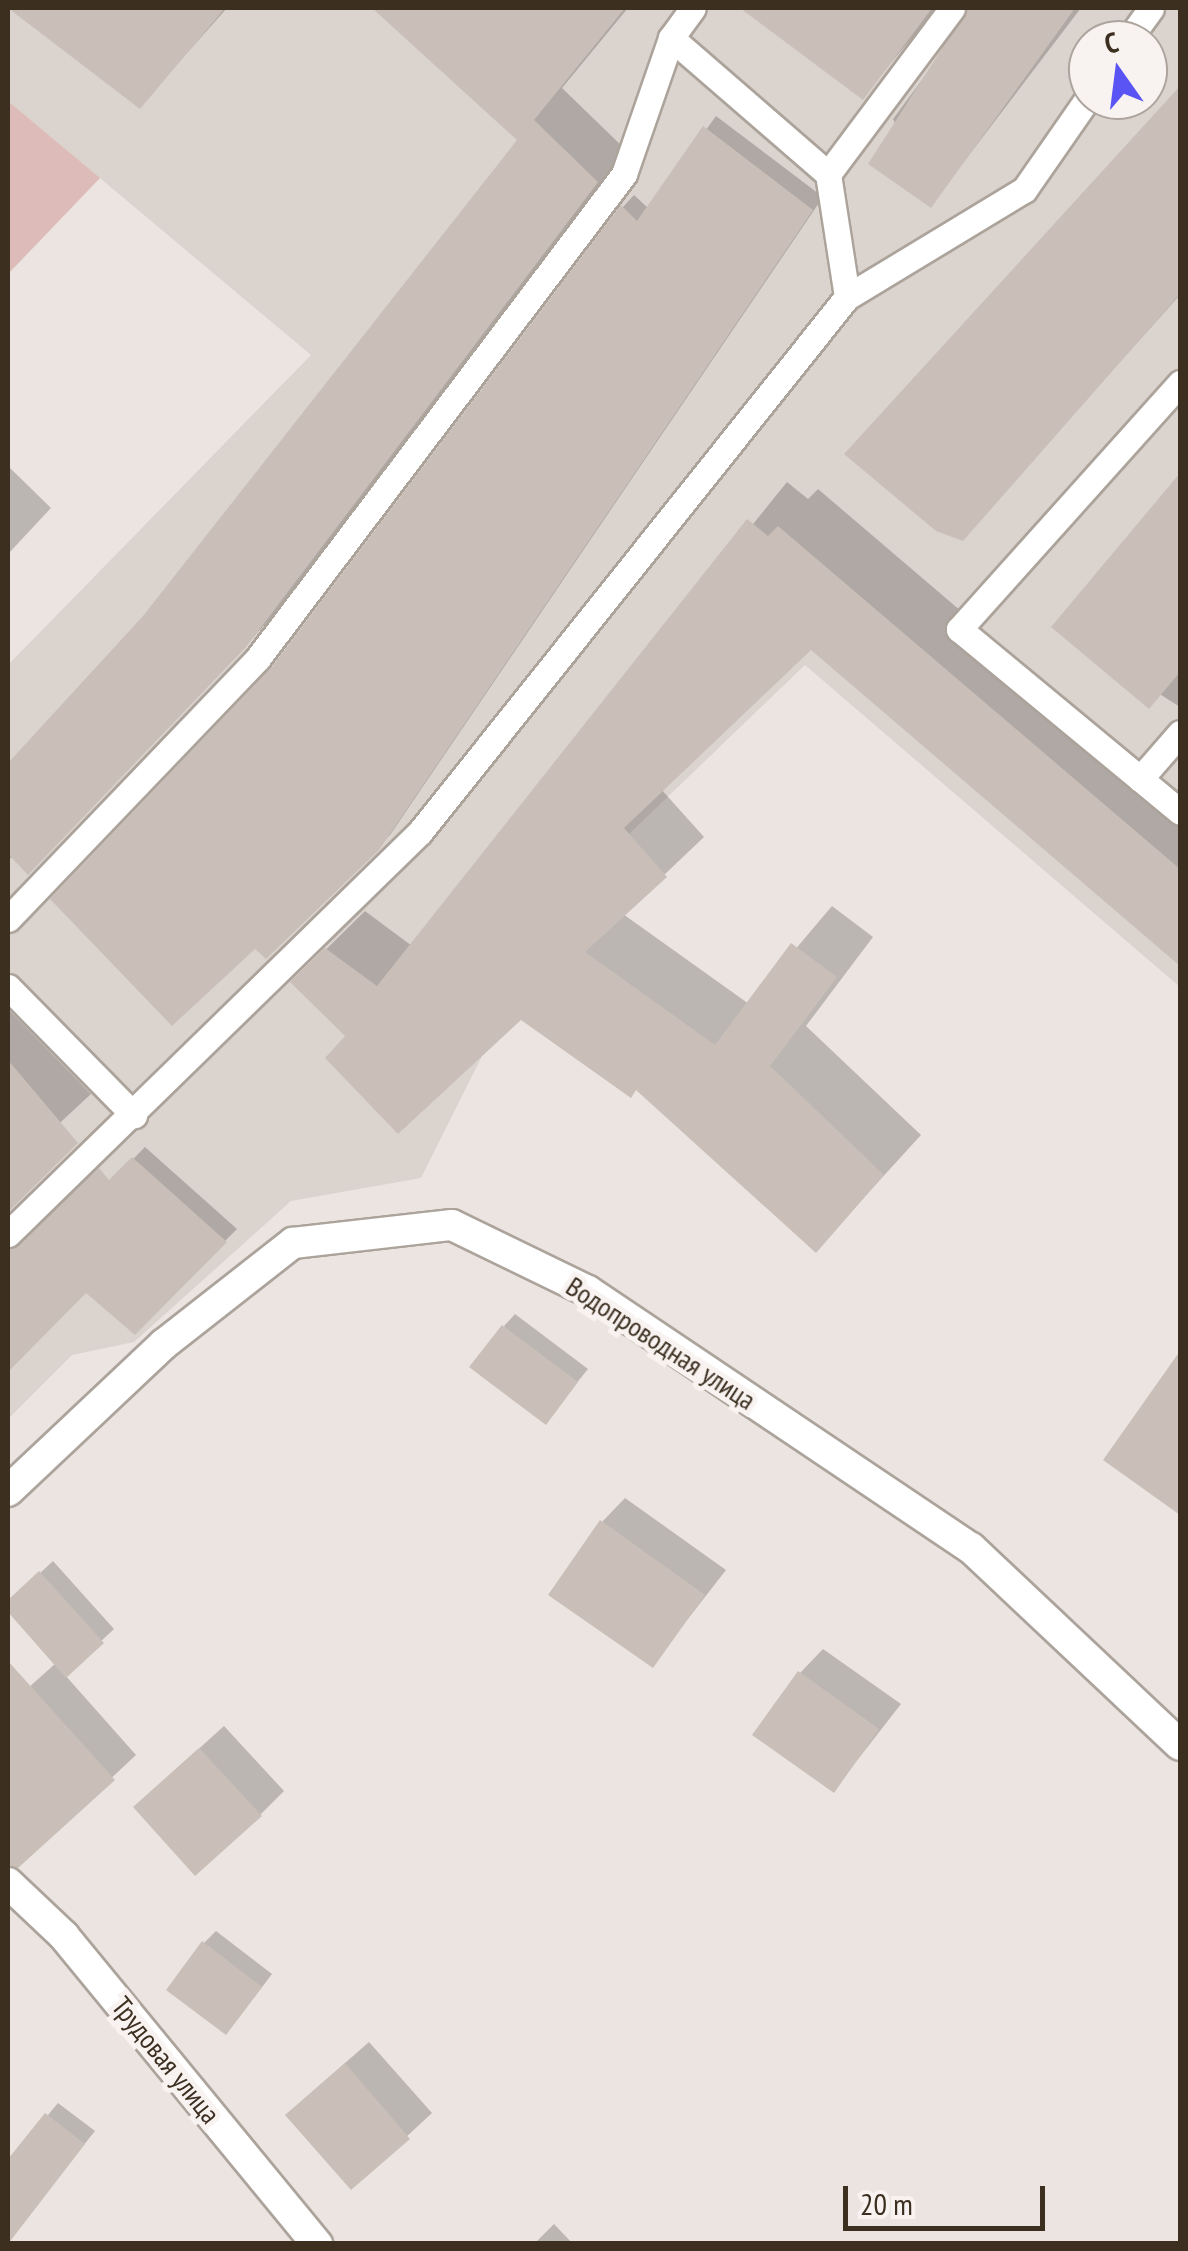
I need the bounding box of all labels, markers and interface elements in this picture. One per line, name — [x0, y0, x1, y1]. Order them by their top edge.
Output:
north arrow — [1068, 20, 1168, 120]
text: С — [1100, 23, 1122, 62]
street label: Водопроводная улица — [560, 1269, 762, 1417]
street label: Трудовая улица — [105, 1990, 227, 2130]
scale bar — [848, 2166, 1050, 2228]
text: 20 m — [860, 2184, 913, 2223]

